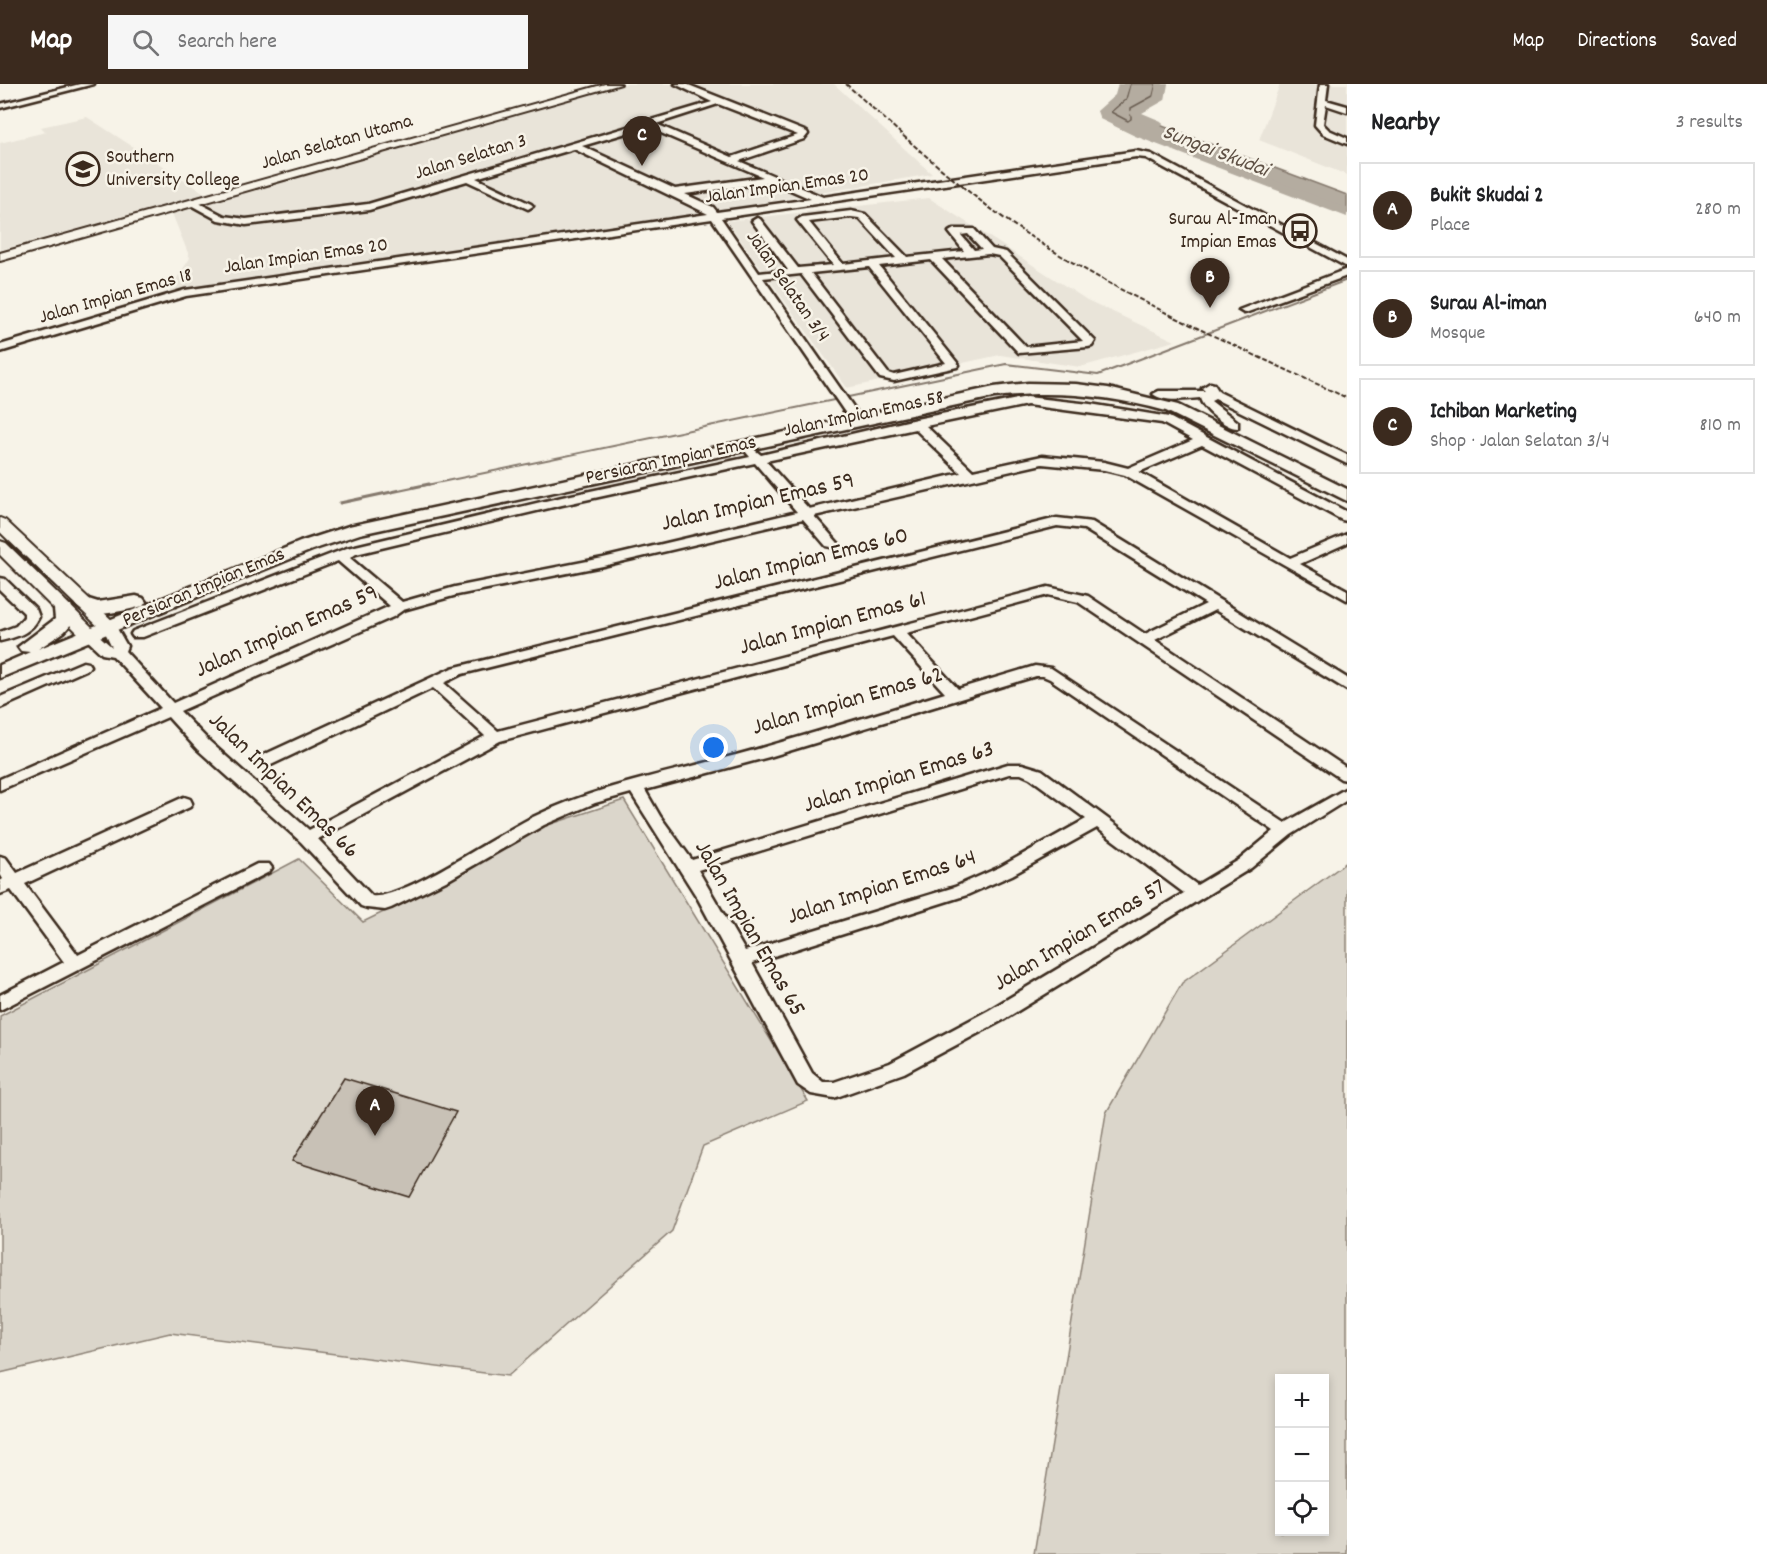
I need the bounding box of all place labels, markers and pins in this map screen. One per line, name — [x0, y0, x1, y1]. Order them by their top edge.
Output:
pin: C — [622, 116, 662, 166]
place label: Southern University College — [106, 144, 240, 195]
school or university icon: Southern University College — [65, 151, 101, 187]
place label: Surau Al-Iman Impian Emas — [1168, 206, 1277, 257]
bus stop icon: Surau Al-Iman Impian Emas — [1282, 213, 1318, 249]
pin: B — [1190, 258, 1230, 308]
pin: A — [356, 1086, 394, 1136]

